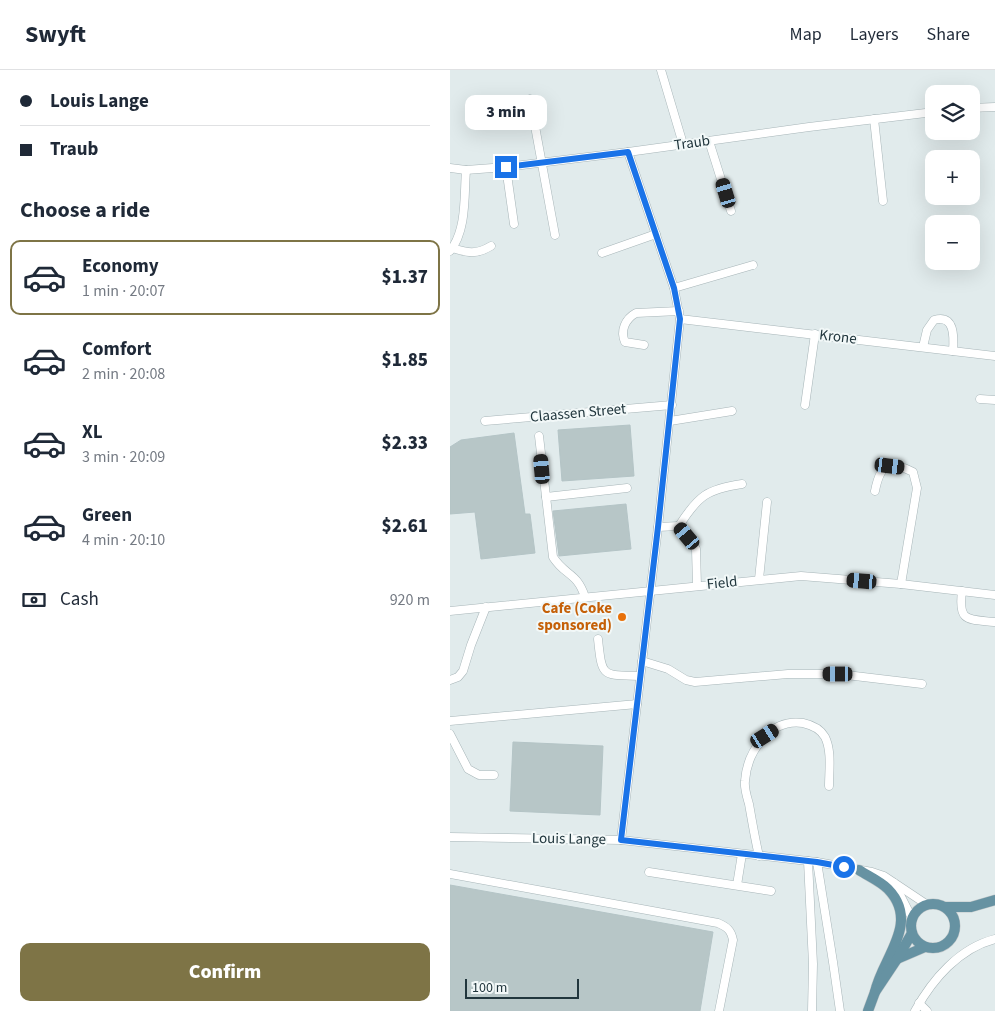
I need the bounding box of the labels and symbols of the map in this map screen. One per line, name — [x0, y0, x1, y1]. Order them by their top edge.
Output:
callout: 3 min — [465, 94, 547, 129]
street label: Traub — [673, 130, 711, 156]
route end — [495, 156, 517, 178]
car — [714, 176, 737, 210]
street label: Krone — [818, 324, 858, 350]
street label: Claassen Street — [529, 398, 627, 428]
car — [533, 453, 550, 485]
car — [874, 457, 905, 475]
car — [671, 520, 702, 552]
street label: Field — [706, 571, 738, 595]
car — [846, 572, 877, 590]
place label: Cafe (Coke sponsored) — [538, 598, 612, 636]
marker: Cafe (Coke sponsored) — [616, 611, 628, 623]
car — [823, 667, 853, 682]
car — [748, 722, 781, 750]
street label: Louis Lange — [532, 828, 606, 850]
route start — [833, 856, 855, 878]
scale bar — [465, 976, 579, 999]

